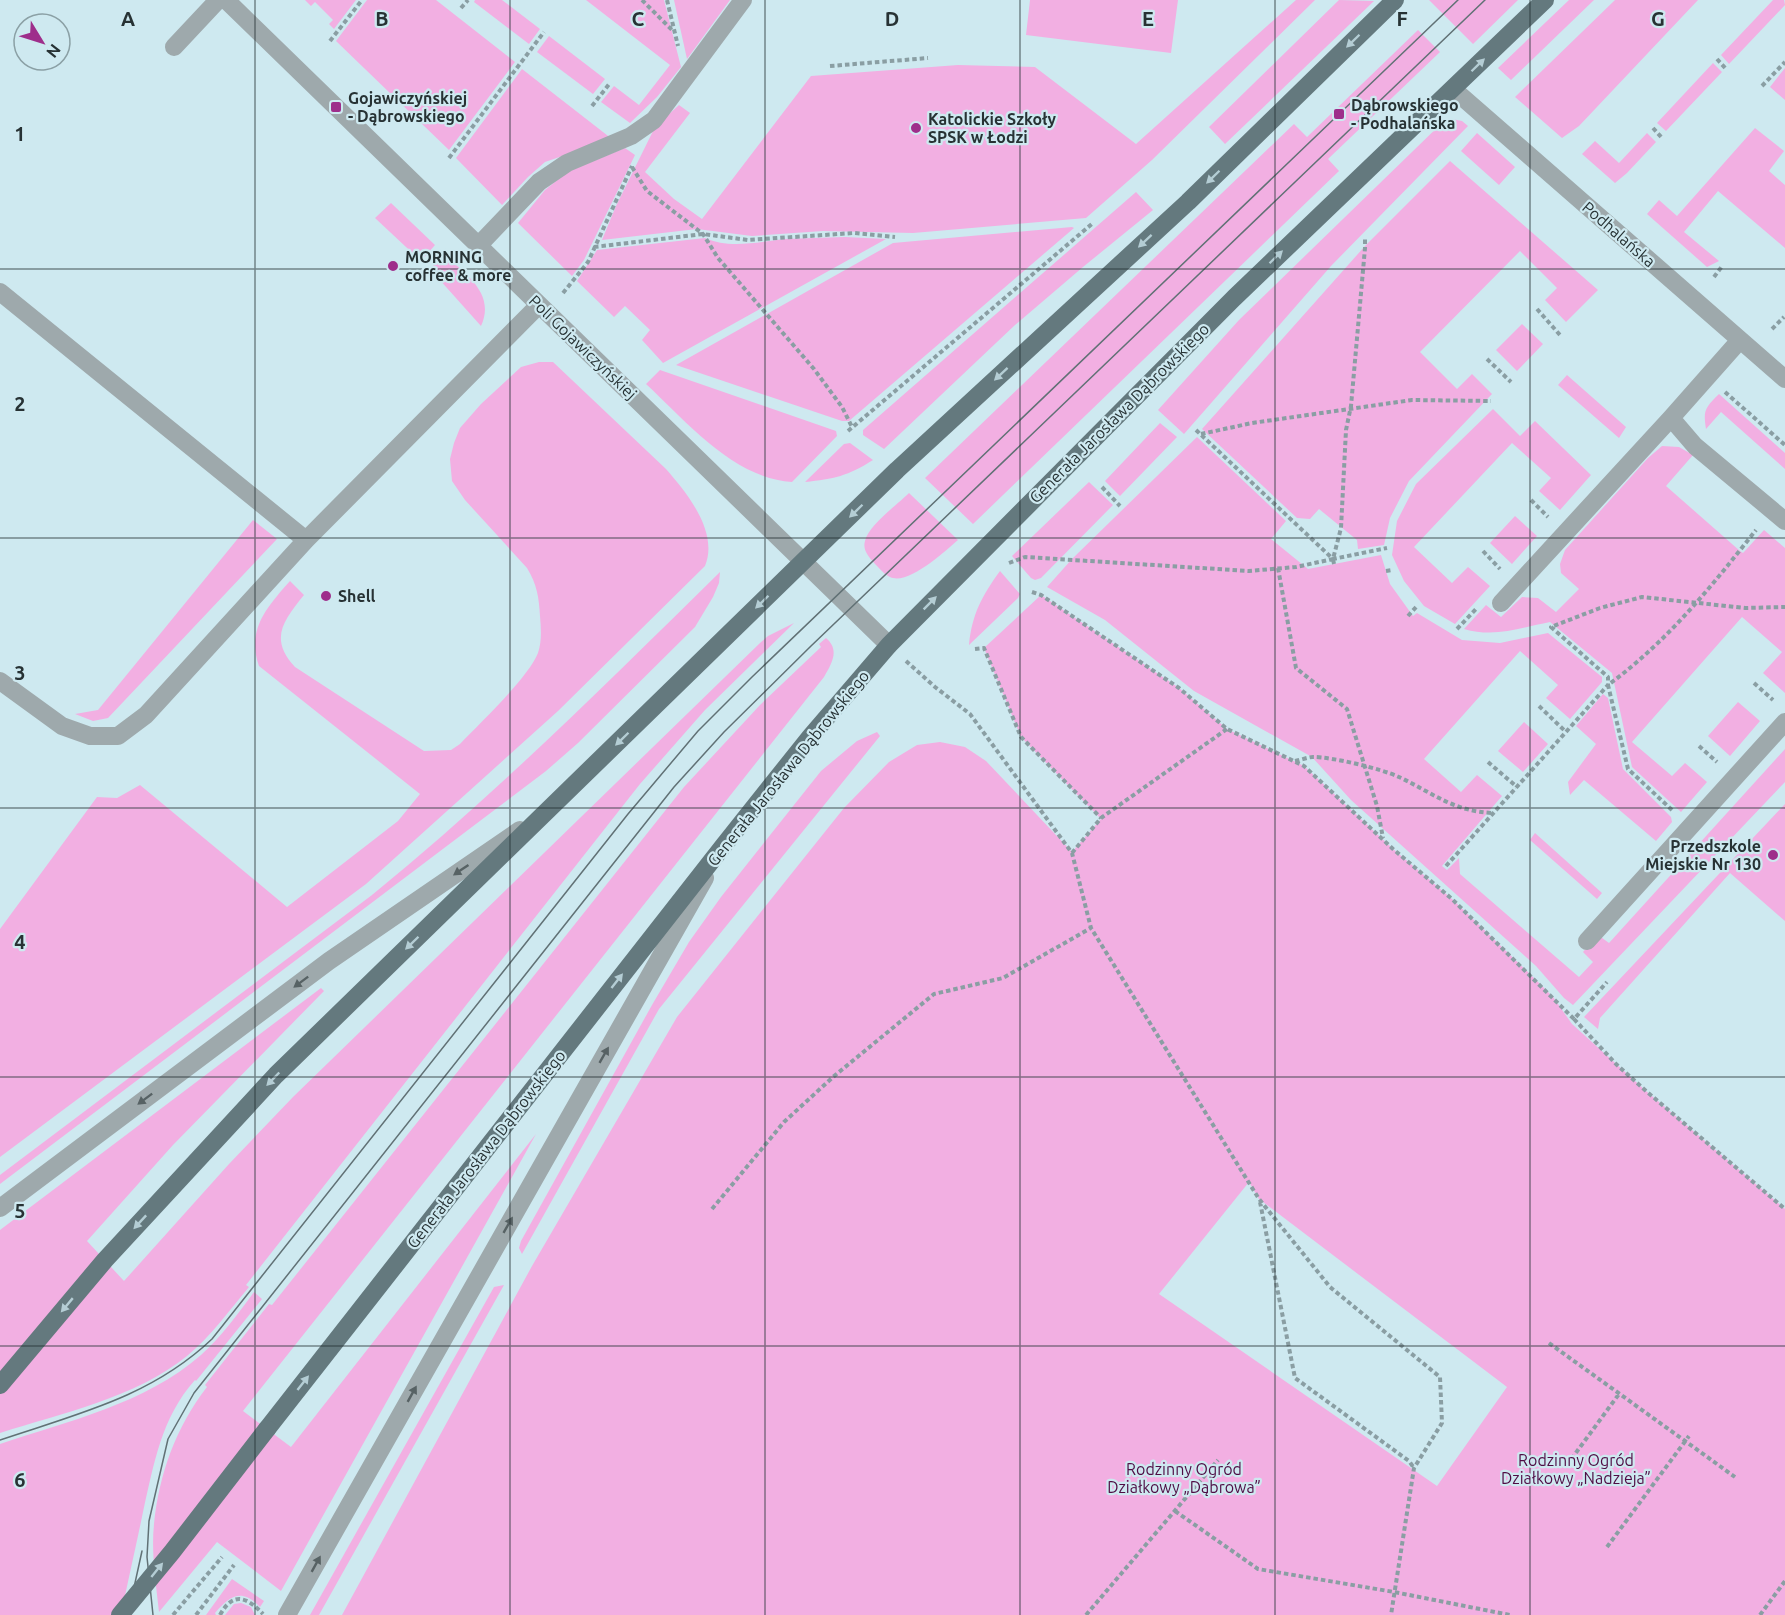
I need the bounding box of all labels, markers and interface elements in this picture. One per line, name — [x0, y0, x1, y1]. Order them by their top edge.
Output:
text: A — [121, 7, 135, 30]
text: B — [375, 7, 389, 30]
text: C — [632, 7, 645, 30]
text: D — [885, 7, 899, 30]
text: E — [1142, 7, 1154, 30]
text: F — [1396, 7, 1408, 30]
text: G — [1651, 7, 1665, 30]
north arrow — [12, 12, 72, 72]
one-way arrow — [1347, 33, 1361, 47]
text: N — [43, 41, 65, 61]
one-way arrow — [1471, 58, 1485, 72]
place label: Gojawiczyńskiej - Dąbrowskiego — [348, 89, 467, 126]
place label: Dąbrowskiego - Podhalańska — [1351, 96, 1459, 132]
marker: Gojawiczyńskiej - Dąbrowskiego — [329, 100, 343, 114]
marker: Dąbrowskiego - Podhalańska — [1332, 107, 1346, 121]
place label: Katolickie Szkoły SPSK w Łodzi — [928, 110, 1056, 146]
marker: Katolickie Szkoły SPSK w Łodzi — [909, 121, 923, 135]
text: 1 — [14, 122, 26, 145]
one-way arrow — [1207, 169, 1221, 183]
street label: Podhalańska — [1579, 198, 1659, 270]
one-way arrow — [1137, 234, 1152, 248]
place label: MORNING coffee & more — [405, 248, 511, 284]
one-way arrow — [1269, 250, 1284, 264]
marker: MORNING coffee & more — [386, 259, 400, 273]
street label: Poli Gojawiczyńskiej — [526, 291, 640, 403]
street label: Generała Jarosława Dąbrowskiego — [1026, 320, 1212, 506]
one-way arrow — [994, 367, 1009, 381]
text: 2 — [14, 392, 26, 415]
one-way arrow — [849, 503, 863, 517]
place label: Shell — [338, 587, 376, 605]
marker: Shell — [319, 589, 333, 603]
one-way arrow — [755, 595, 769, 609]
one-way arrow — [922, 597, 936, 611]
text: 3 — [14, 661, 26, 684]
street label: Generała Jarosława Dąbrowskiego — [704, 667, 872, 869]
one-way arrow — [616, 731, 630, 745]
place label: Przedszkole Miejskie Nr 130 — [1645, 837, 1761, 873]
marker: Przedszkole Miejskie Nr 130 — [1766, 848, 1780, 862]
one-way arrow — [453, 864, 469, 875]
text: 4 — [14, 930, 26, 953]
one-way arrow — [406, 935, 420, 949]
one-way arrow — [611, 974, 623, 989]
one-way arrow — [294, 976, 310, 988]
street label: Generała Jarosława Dąbrowskiego — [403, 1046, 569, 1252]
one-way arrow — [599, 1047, 610, 1063]
one-way arrow — [267, 1071, 280, 1086]
one-way arrow — [138, 1093, 153, 1105]
text: 5 — [14, 1199, 26, 1222]
one-way arrow — [134, 1214, 147, 1229]
one-way arrow — [503, 1216, 513, 1233]
one-way arrow — [60, 1297, 73, 1313]
one-way arrow — [297, 1375, 310, 1391]
one-way arrow — [407, 1385, 417, 1402]
park label: Rodzinny Ogród Działkowy „Nadzieja” — [1501, 1451, 1651, 1487]
park label: Rodzinny Ogród Działkowy „Dąbrowa” — [1107, 1460, 1261, 1496]
text: 6 — [14, 1468, 26, 1491]
one-way arrow — [311, 1555, 321, 1572]
one-way arrow — [150, 1563, 163, 1578]

